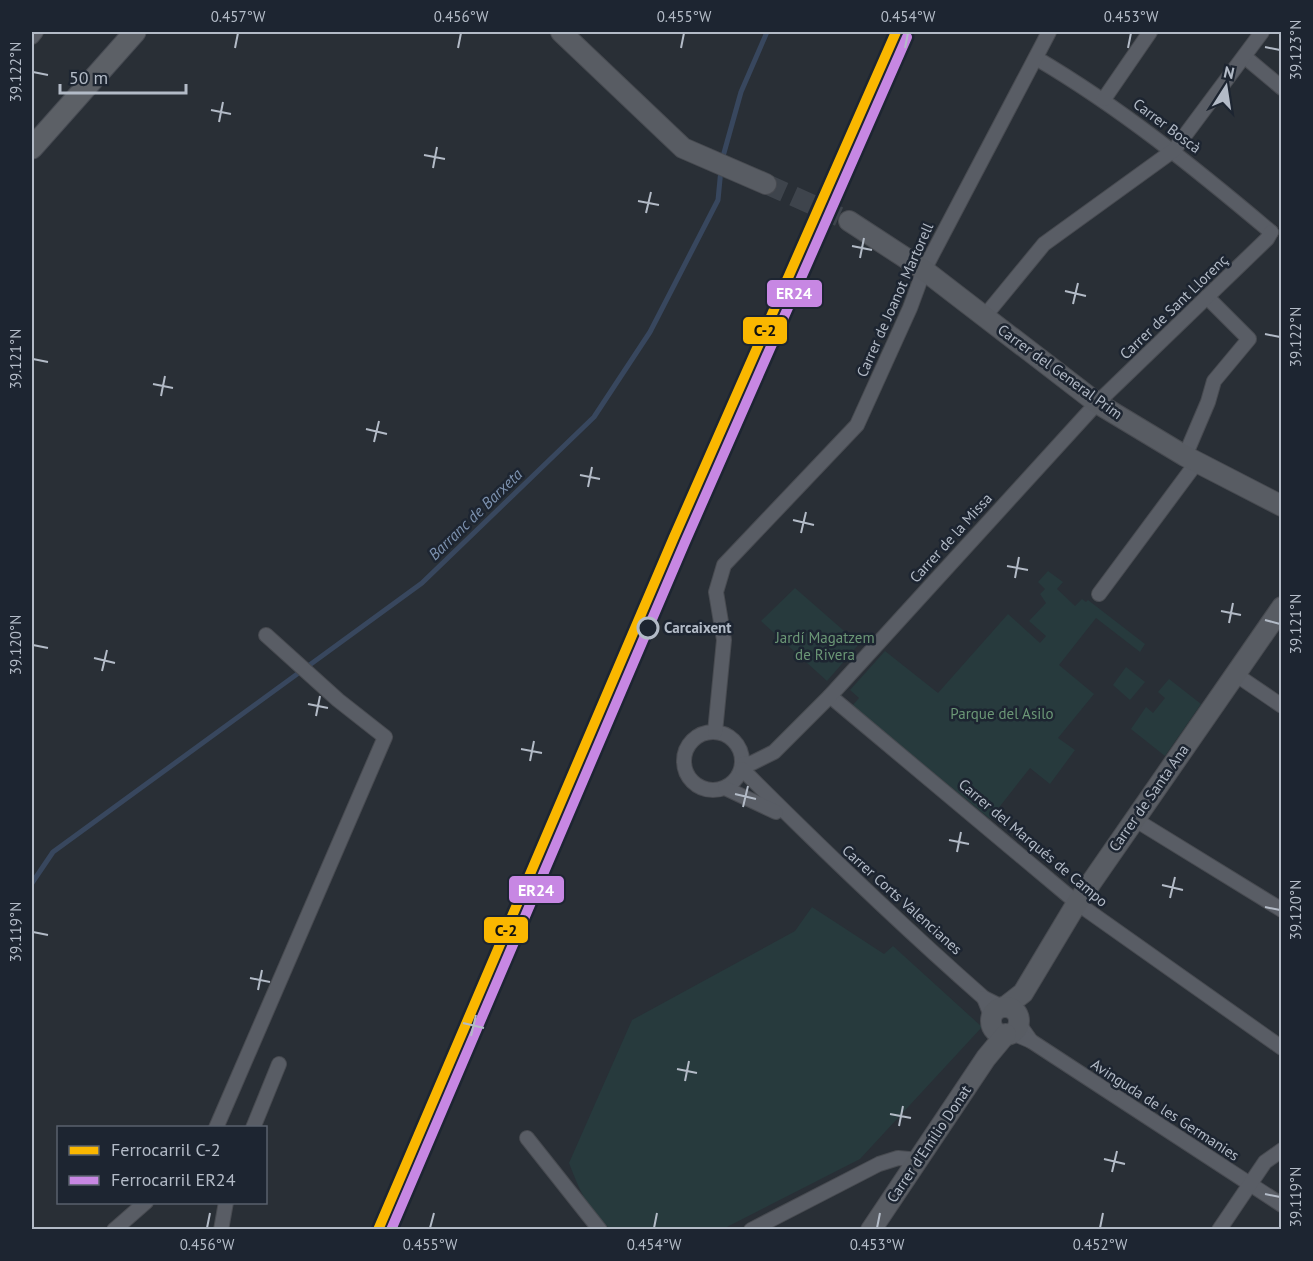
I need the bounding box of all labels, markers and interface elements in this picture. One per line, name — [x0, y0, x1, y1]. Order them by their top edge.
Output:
text: 0.457°W — [211, 7, 266, 26]
text: 0.456°W — [434, 7, 489, 26]
text: 0.455°W — [657, 7, 712, 26]
text: 0.454°W — [881, 7, 936, 26]
text: 0.453°W — [1104, 7, 1159, 26]
text: 39.123°N — [1286, 20, 1305, 80]
text: 39.122°N — [6, 42, 25, 102]
scale bar — [60, 57, 186, 95]
north arrow — [1196, 57, 1256, 117]
text: N — [1222, 61, 1236, 83]
text: 50 m — [69, 66, 108, 89]
street label: Carrer Boscà — [1130, 94, 1205, 157]
street label: Carrer de Joanot Martorell — [852, 219, 937, 380]
street label: Carrer de Sant Llorenç — [1116, 250, 1232, 363]
line badge: ER24 — [766, 279, 823, 308]
text: ER24 — [776, 283, 812, 303]
text: 39.122°N — [1286, 307, 1305, 367]
line badge: C-2 — [742, 316, 788, 345]
text: C-2 — [754, 320, 776, 340]
street label: Carrer del General Prim — [994, 320, 1126, 423]
text: 39.121°N — [6, 329, 25, 389]
water label: Barranc de Barxeta — [424, 464, 526, 564]
street label: Carrer de la Missa — [905, 489, 996, 586]
text: 39.121°N — [1286, 594, 1305, 654]
text: 39.120°N — [6, 615, 25, 675]
marker: Carcaixent — [637, 617, 659, 639]
place label: Carcaixent — [664, 618, 732, 637]
park label: Jardí Magatzem de Rivera — [774, 628, 875, 664]
park label: Parque del Asilo — [950, 704, 1054, 723]
street label: Carrer de Santa Ana — [1105, 740, 1193, 855]
street label: Carrer del Marqués de Campo — [955, 775, 1112, 911]
street label: Carrer Corts Valencianes — [838, 841, 966, 959]
line badge: ER24 — [508, 875, 565, 904]
text: ER24 — [518, 880, 554, 900]
text: 39.120°N — [1286, 880, 1305, 940]
text: 39.119°N — [6, 902, 25, 962]
line badge: C-2 — [483, 916, 529, 944]
text: C-2 — [495, 920, 517, 940]
street label: Avinguda de les Germanies — [1088, 1054, 1243, 1165]
street label: Carrer d'Emilio Donat — [882, 1082, 975, 1206]
legend — [57, 1126, 267, 1204]
text: Ferrocarril C-2 — [111, 1138, 221, 1161]
text: 39.119°N — [1286, 1167, 1305, 1227]
text: Ferrocarril ER24 — [111, 1168, 236, 1191]
text: 0.456°W — [180, 1235, 235, 1254]
text: 0.455°W — [403, 1235, 458, 1254]
text: 0.454°W — [627, 1235, 682, 1254]
text: 0.453°W — [850, 1235, 905, 1254]
text: 0.452°W — [1073, 1235, 1128, 1254]

